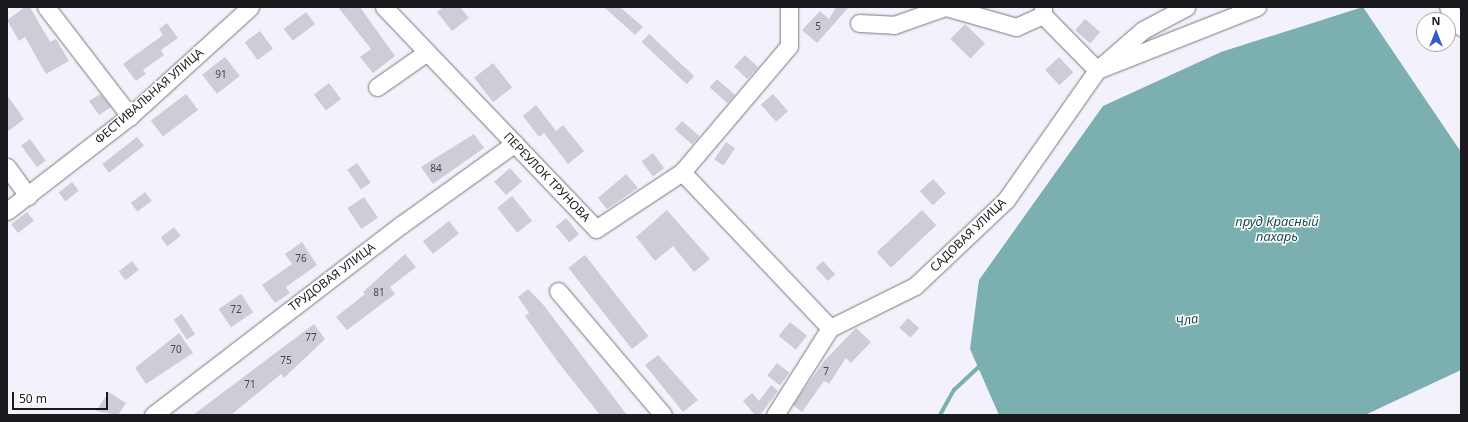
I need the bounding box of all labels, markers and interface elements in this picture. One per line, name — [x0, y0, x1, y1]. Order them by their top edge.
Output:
north arrow — [1416, 12, 1456, 52]
text: N — [1432, 13, 1440, 28]
house number: 5 — [815, 21, 821, 33]
street label: ФЕСТИВАЛЬНАЯ УЛИЦА — [92, 45, 206, 147]
house number: 91 — [215, 69, 227, 81]
street label: ПЕРЕУЛОК ТРУНОВА — [501, 129, 593, 225]
house number: 84 — [430, 163, 442, 175]
street label: САДОВАЯ УЛИЦА — [927, 195, 1009, 275]
water label: пруд Красный пахарь — [1235, 214, 1319, 245]
street label: ТРУДОВАЯ УЛИЦА — [286, 240, 378, 314]
house number: 76 — [295, 253, 307, 265]
house number: 81 — [373, 287, 385, 299]
house number: 72 — [230, 304, 242, 316]
water label: Чла — [1174, 310, 1200, 330]
house number: 77 — [305, 332, 317, 344]
house number: 70 — [170, 344, 182, 356]
house number: 75 — [280, 355, 292, 367]
house number: 7 — [823, 366, 829, 378]
house number: 71 — [244, 379, 256, 391]
scale bar — [14, 384, 110, 410]
text: 50 m — [19, 390, 47, 407]

